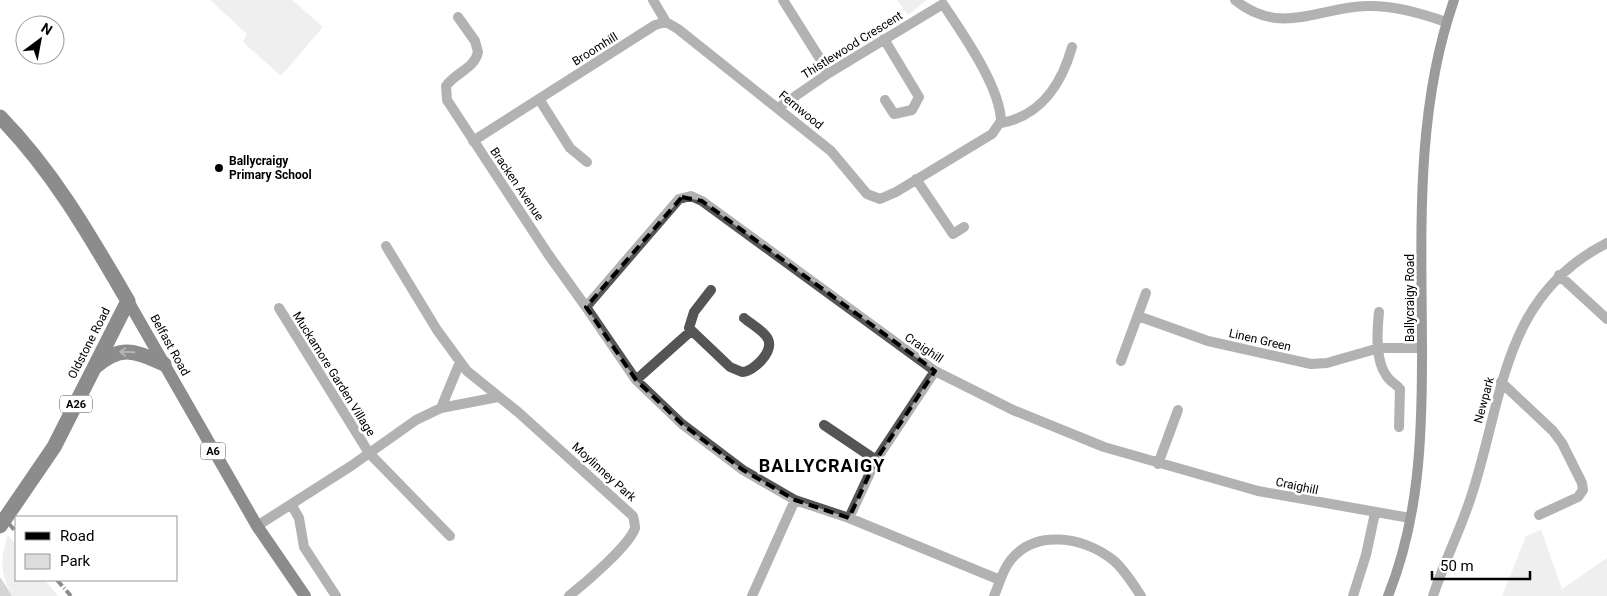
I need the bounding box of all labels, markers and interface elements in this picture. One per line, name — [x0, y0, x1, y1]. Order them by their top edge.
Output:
street label: Thistlewood Crescent — [799, 8, 905, 82]
north arrow — [15, 15, 65, 65]
text: N — [38, 20, 55, 38]
street label: Broomhill — [570, 30, 620, 68]
street label: Fernwood — [776, 88, 826, 132]
street label: Bracken Avenue — [487, 145, 547, 223]
place label: Ballycraigy Primary School — [229, 154, 312, 182]
marker: Ballycraigy Primary School — [213, 162, 225, 174]
street label: Ballycraigy Road — [1403, 254, 1417, 342]
street label: Oldstone Road — [65, 305, 113, 381]
street label: Muckamore Garden Village — [290, 309, 378, 439]
street label: Belfast Road — [147, 312, 193, 378]
street label: Linen Green — [1228, 326, 1292, 354]
street label: Craighill — [902, 330, 946, 366]
one-way arrow — [119, 348, 135, 357]
street label: Newpark — [1471, 374, 1497, 425]
road number: A26 — [60, 396, 92, 412]
street label: Moylinney Park — [569, 440, 640, 505]
road number: A6 — [200, 442, 226, 460]
district label: BALLYCRAIGY — [759, 455, 885, 476]
street label: Craighill — [1274, 475, 1320, 497]
legend — [15, 516, 178, 581]
text: Road — [60, 527, 94, 545]
scale bar — [1432, 548, 1530, 580]
text: Park — [60, 552, 91, 570]
text: 50 m — [1440, 557, 1474, 575]

